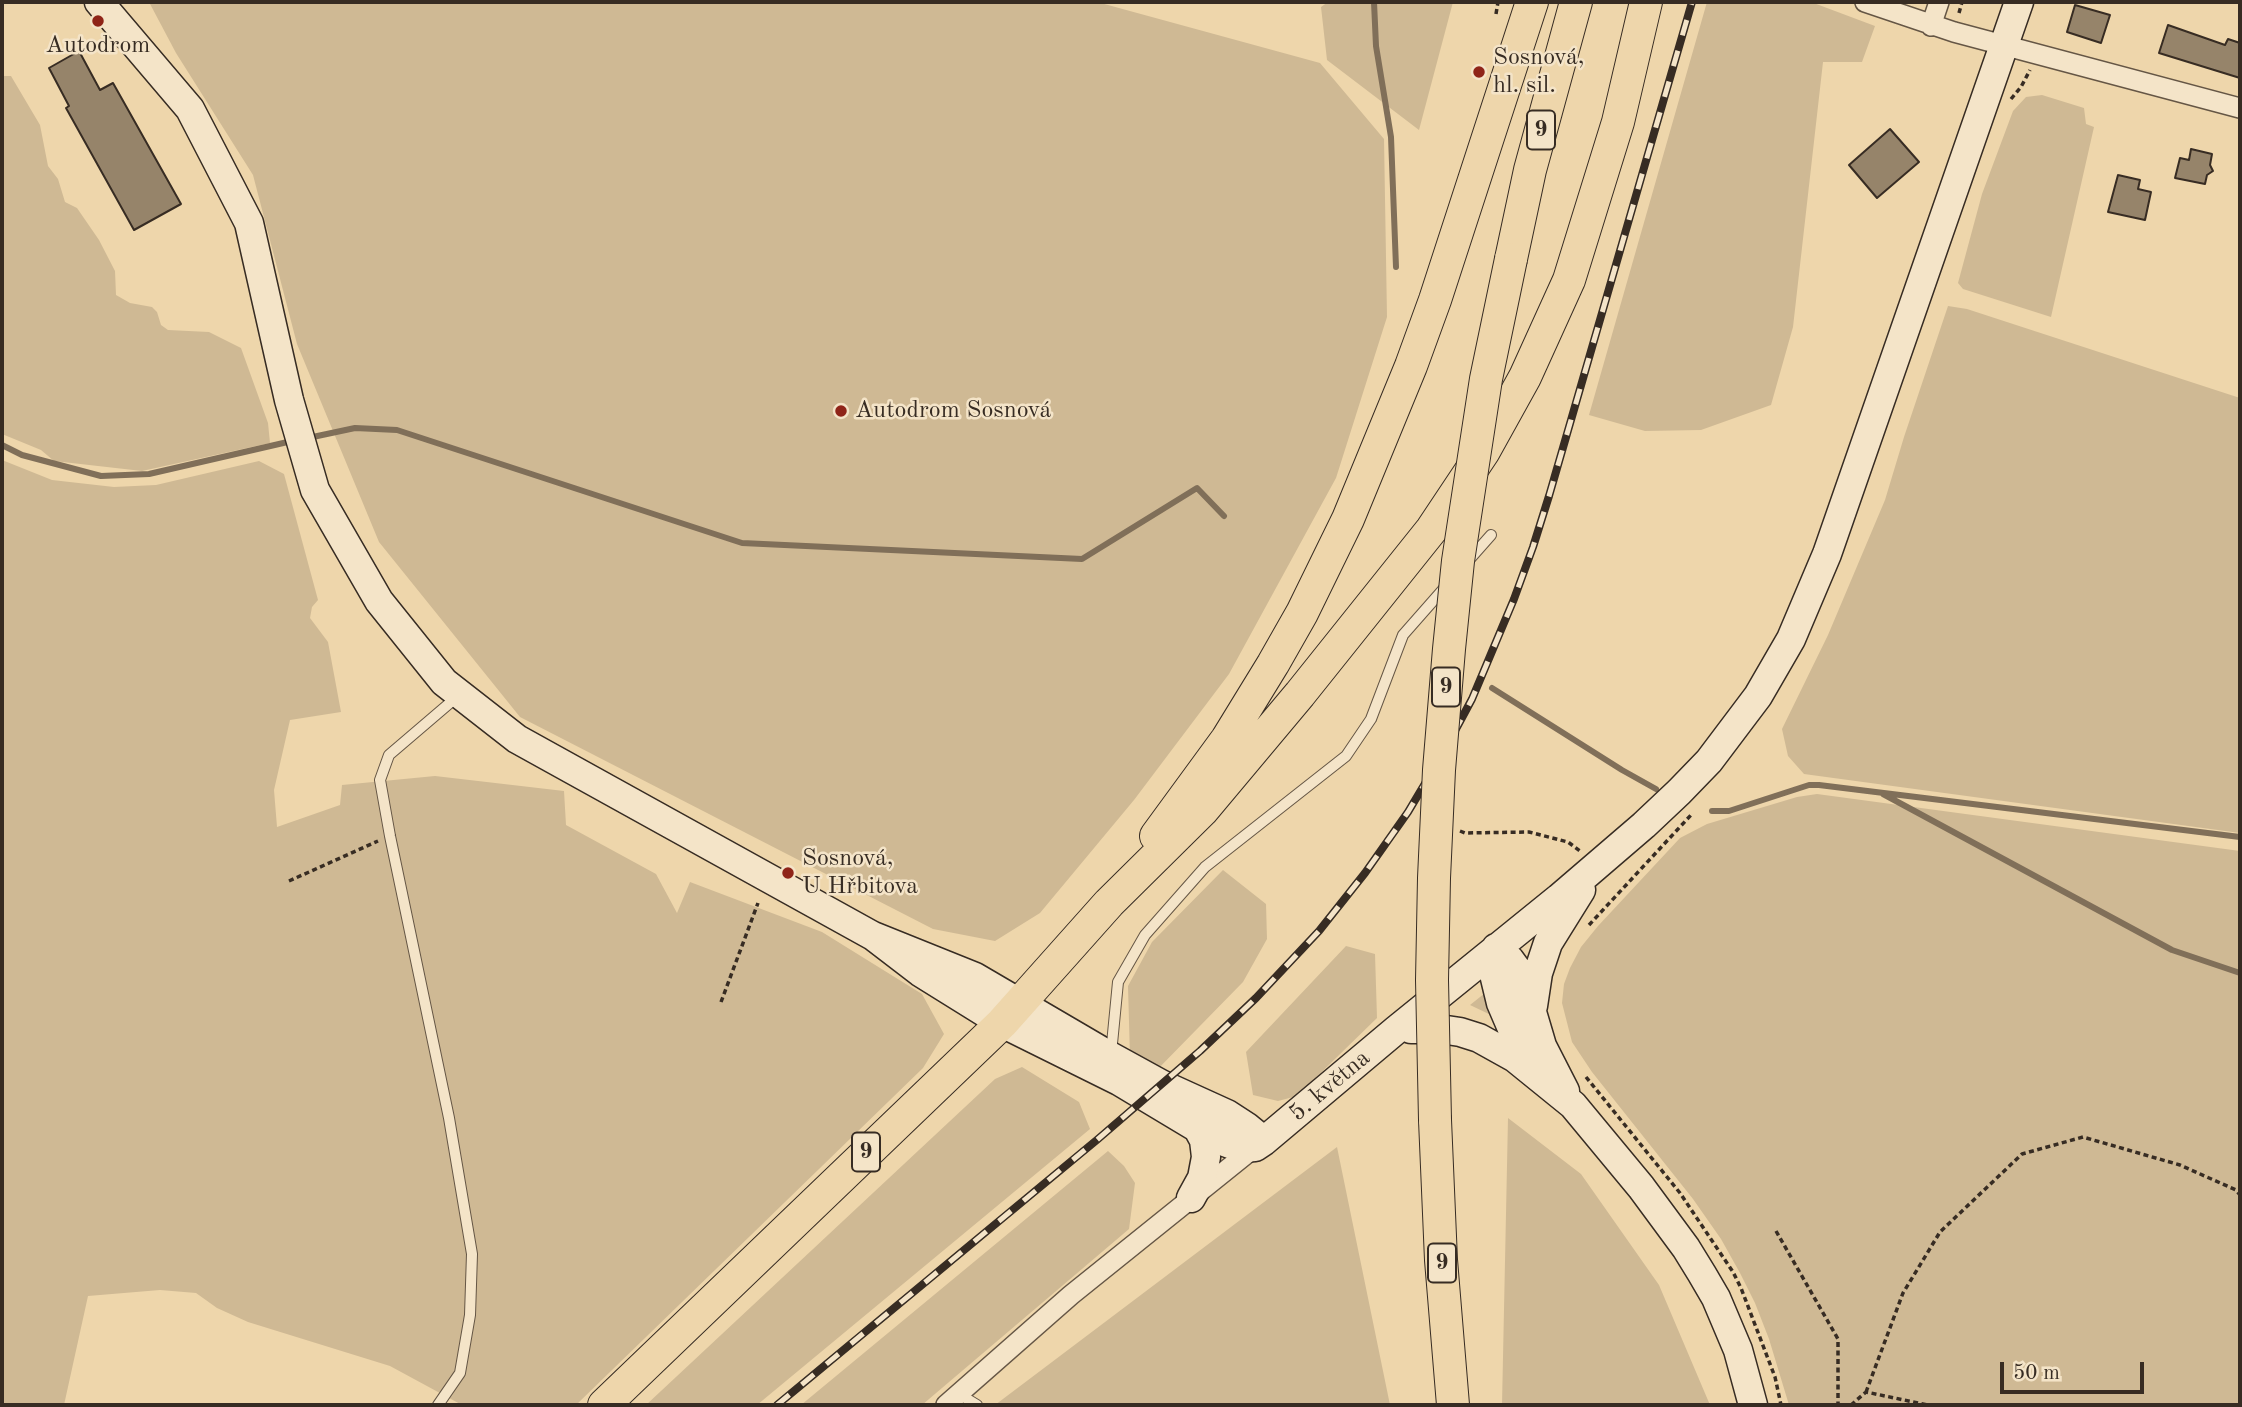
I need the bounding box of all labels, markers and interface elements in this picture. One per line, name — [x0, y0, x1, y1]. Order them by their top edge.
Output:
marker: Autodrom — [90, 13, 106, 29]
place label: Autodrom — [46, 32, 150, 60]
place label: Sosnová, hl. sil. — [1493, 44, 1585, 100]
marker: Sosnová, hl. sil. — [1471, 64, 1487, 80]
road number: 9 — [1527, 111, 1555, 150]
place label: Autodrom Sosnová — [855, 397, 1051, 425]
marker: Autodrom Sosnová — [833, 403, 849, 419]
road number: 9 — [1432, 667, 1460, 706]
place label: Sosnová, U Hřbitova — [802, 845, 918, 901]
marker: Sosnová, U Hřbitova — [780, 865, 796, 881]
street label: 5. května — [1284, 1044, 1376, 1128]
road number: 9 — [852, 1133, 880, 1172]
road number: 9 — [1428, 1244, 1456, 1282]
scale bar — [2004, 1348, 2148, 1392]
text: 50 m — [2013, 1363, 2060, 1384]

